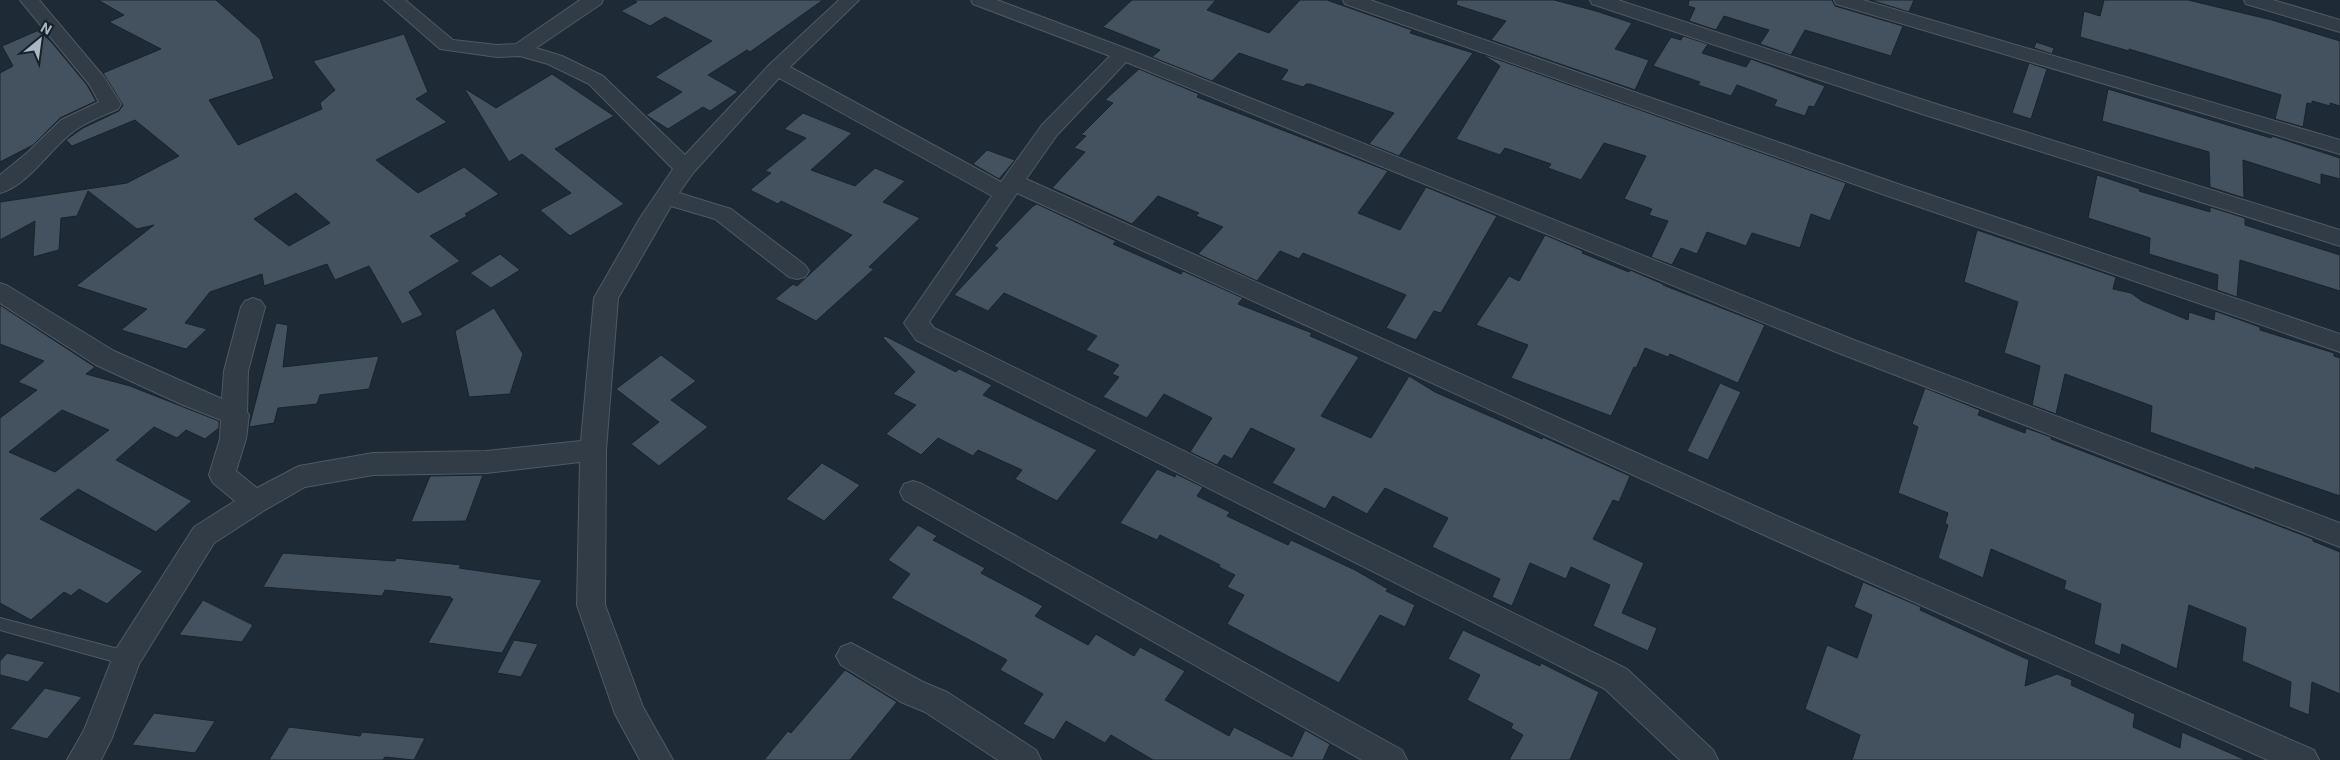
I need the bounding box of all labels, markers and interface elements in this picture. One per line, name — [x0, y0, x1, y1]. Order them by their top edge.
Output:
north arrow — [15, 15, 65, 65]
text: N — [38, 19, 55, 38]

